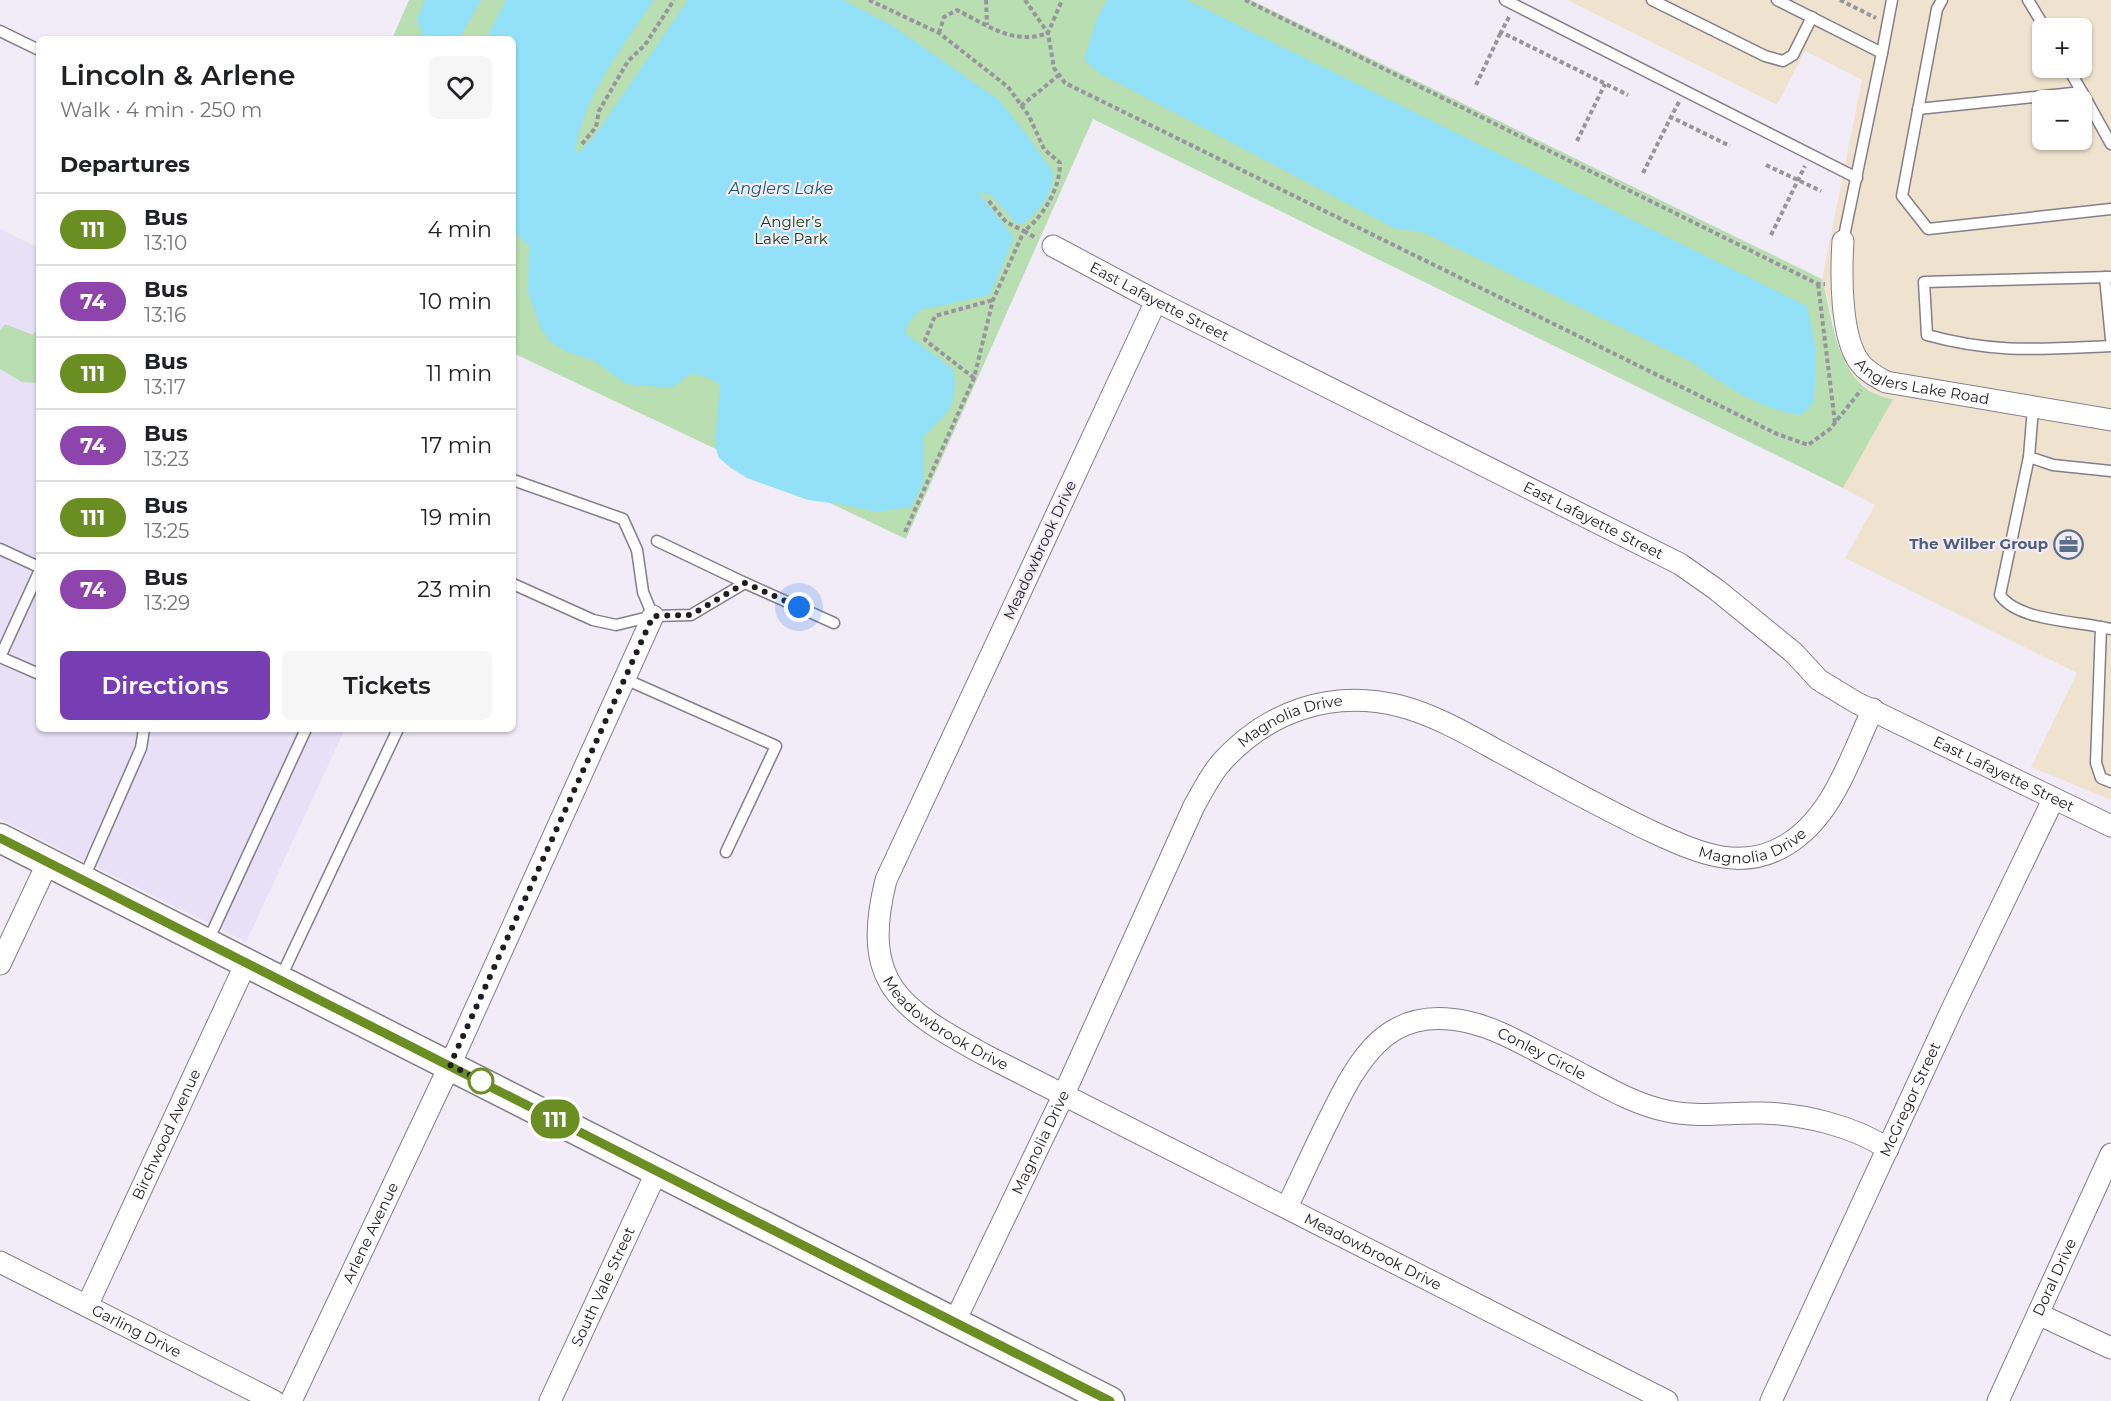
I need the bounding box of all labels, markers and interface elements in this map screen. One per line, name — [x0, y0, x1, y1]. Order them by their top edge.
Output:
map controls — [2032, 18, 2092, 150]
button: + — [2032, 18, 2092, 78]
button: heart — [429, 56, 492, 119]
text: Lincoln & Arlene — [60, 58, 295, 92]
button: − — [2032, 90, 2092, 150]
text: Walk · 4 min · 250 m — [60, 98, 262, 122]
text: Departures — [60, 151, 190, 178]
water label: Anglers Lake — [728, 179, 833, 198]
text: Bus — [144, 204, 188, 231]
park label: Angler’s Lake Park — [754, 212, 828, 248]
text: 4 min — [428, 216, 492, 243]
text: 111 — [81, 217, 105, 242]
text: 13:10 — [144, 231, 187, 255]
street label: East Lafayette Street — [1087, 257, 1232, 345]
text: Bus — [144, 276, 188, 303]
text: 10 min — [420, 288, 492, 315]
text: 74 — [80, 289, 106, 314]
text: 13:16 — [144, 303, 186, 327]
text: Bus — [144, 348, 188, 375]
street label: Anglers Lake Road — [1851, 354, 1991, 408]
text: 11 min — [426, 360, 492, 387]
text: 111 — [81, 361, 105, 386]
text: 13:17 — [144, 375, 186, 399]
text: Bus — [144, 420, 188, 447]
text: 17 min — [421, 432, 492, 459]
text: 74 — [80, 433, 106, 458]
text: 13:23 — [144, 447, 189, 471]
street label: Meadowbrook Drive — [999, 477, 1080, 622]
street label: East Lafayette Street — [1520, 477, 1667, 563]
text: Bus — [144, 492, 188, 519]
text: 19 min — [421, 504, 492, 531]
text: 111 — [81, 505, 105, 530]
text: 13:25 — [144, 519, 189, 543]
office icon: The Wilber Group — [2053, 528, 2085, 560]
place label: The Wilber Group — [1909, 534, 2048, 553]
text: Bus — [144, 564, 188, 591]
text: 23 min — [417, 576, 492, 603]
text: 74 — [80, 577, 106, 602]
text: 13:29 — [144, 591, 190, 615]
your location — [784, 592, 814, 622]
button: Directions — [60, 651, 270, 720]
button: Tickets — [282, 651, 492, 720]
street label: Magnolia Drive — [1234, 691, 1343, 751]
street label: East Lafayette Street — [1930, 731, 2078, 816]
street label: Magnolia Drive — [1696, 824, 1810, 868]
street label: Meadowbrook Drive — [879, 972, 1012, 1074]
street label: Conley Circle — [1495, 1023, 1590, 1084]
street label: McGregor Street — [1875, 1039, 1944, 1160]
street label: Birchwood Avenue — [128, 1066, 205, 1203]
unlabelled marker — [468, 1068, 494, 1094]
street label: Magnolia Drive — [1007, 1087, 1073, 1197]
line badge: 111 — [520, 1100, 590, 1138]
text: 111 — [543, 1107, 567, 1132]
street label: Arlene Avenue — [338, 1179, 402, 1286]
street label: Meadowbrook Drive — [1301, 1209, 1445, 1294]
street label: South Vale Street — [567, 1224, 639, 1349]
street label: Doral Drive — [2028, 1235, 2080, 1319]
street label: Garling Drive — [89, 1300, 185, 1361]

